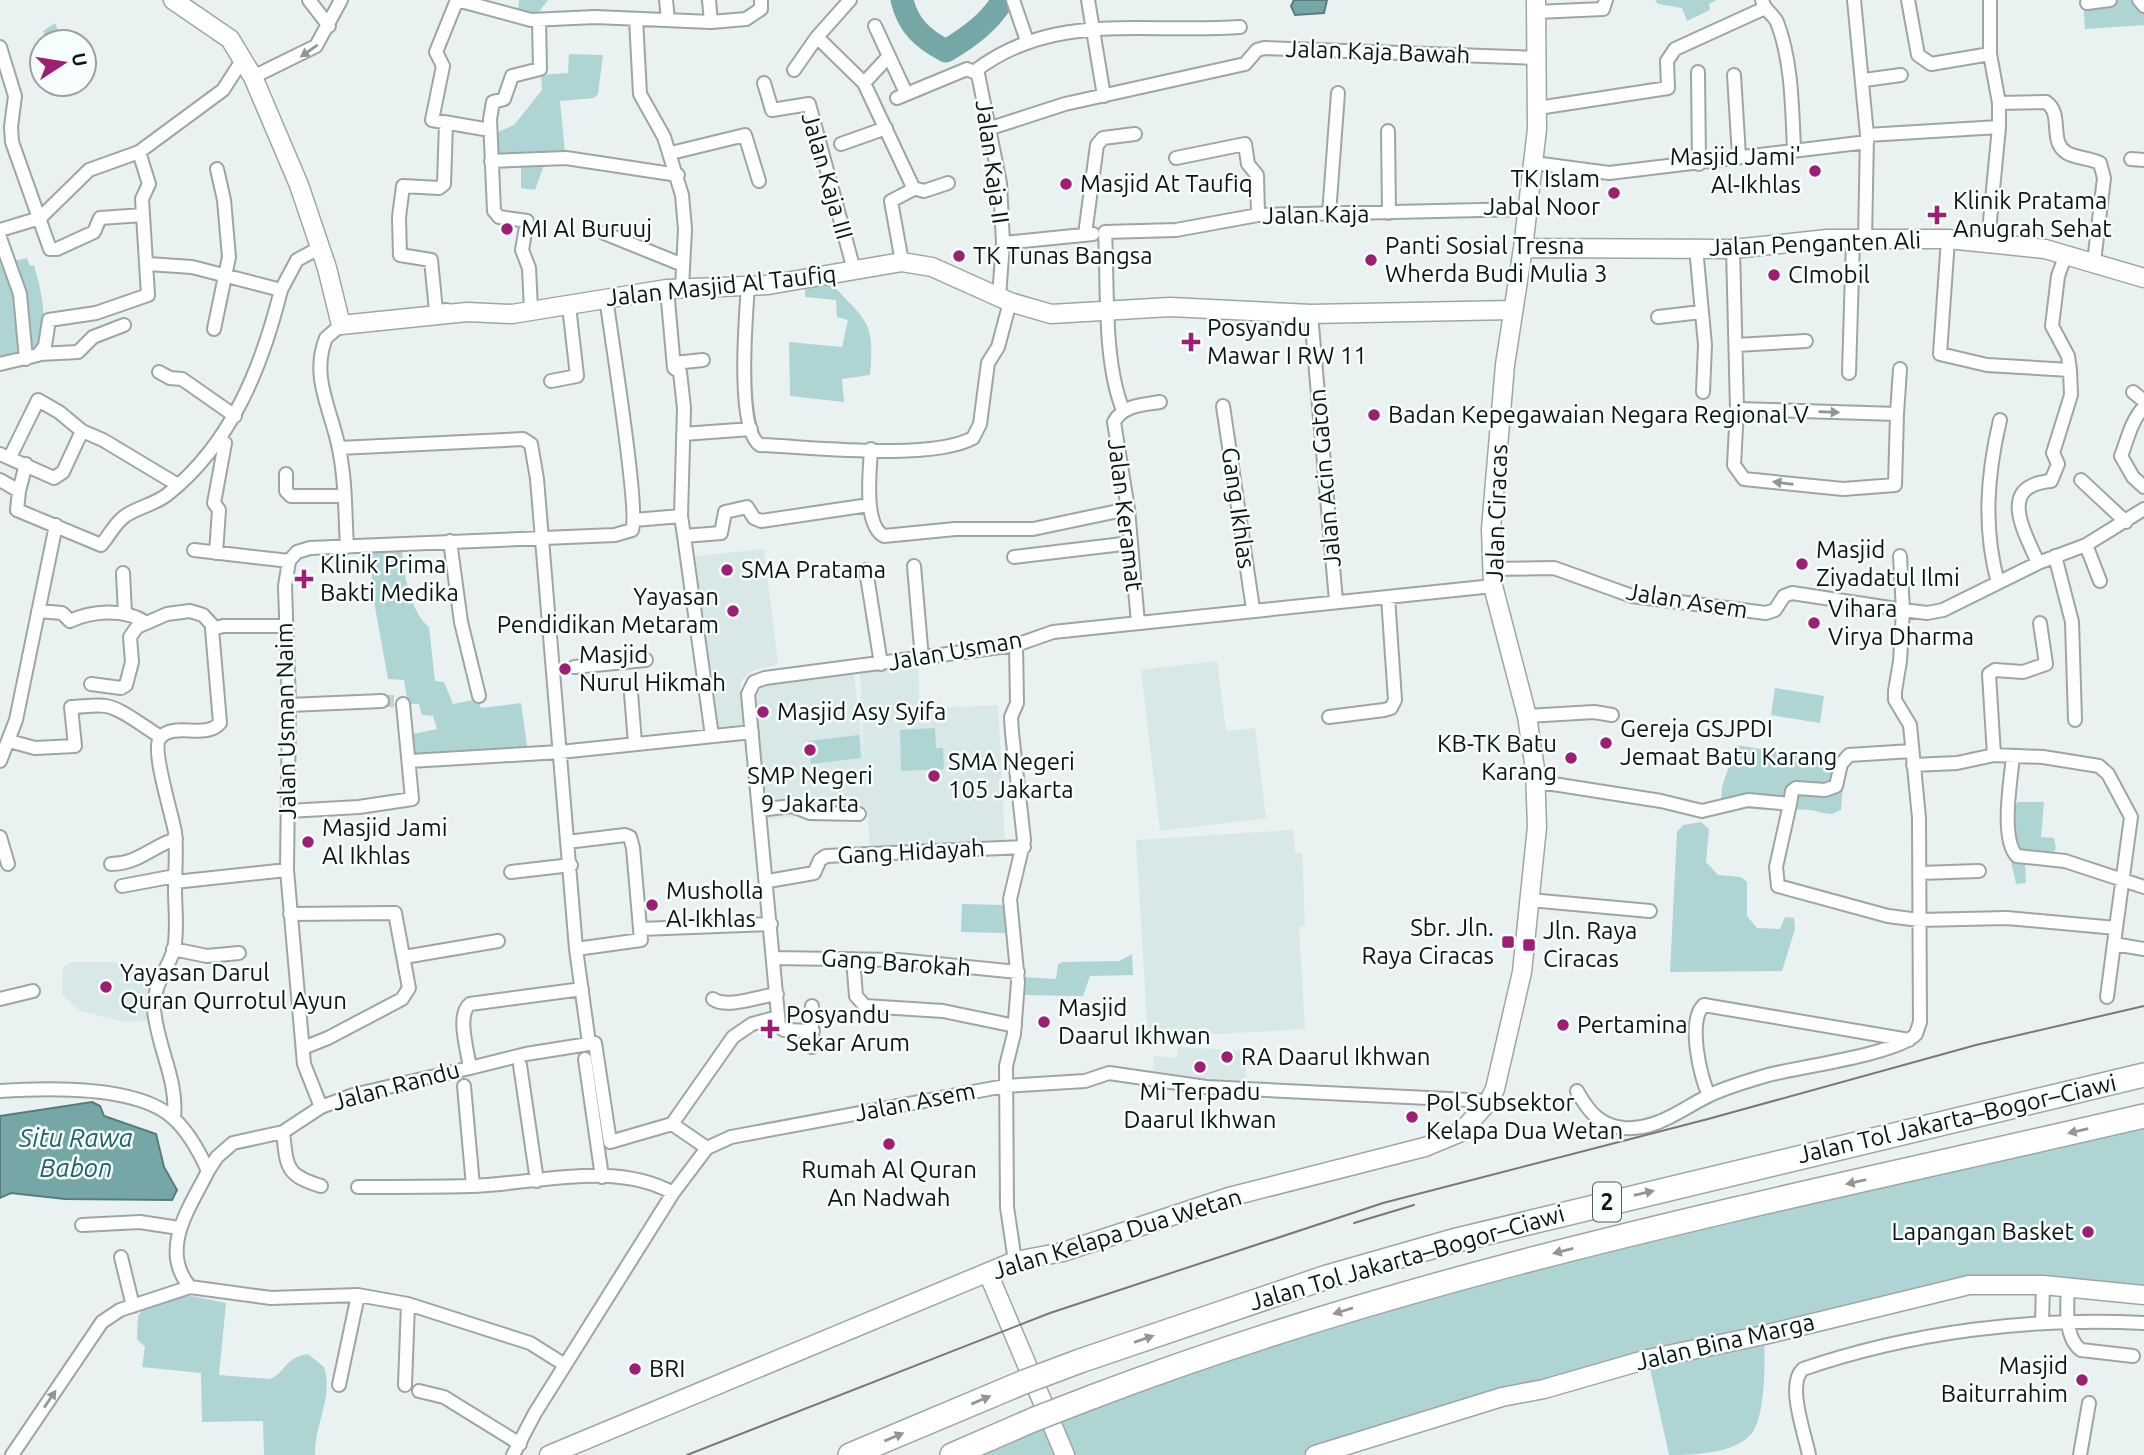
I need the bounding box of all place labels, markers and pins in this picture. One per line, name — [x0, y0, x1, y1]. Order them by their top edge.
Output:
place label: Masjid Jami' Al-Ikhlas — [1670, 143, 1801, 198]
marker: Masjid Jami' Al-Ikhlas — [1807, 163, 1823, 179]
place label: TK Islam Jabal Noor — [1483, 165, 1600, 220]
place label: Masjid At Taufiq — [1080, 170, 1253, 197]
marker: Masjid At Taufiq — [1058, 176, 1074, 192]
marker: TK Islam Jabal Noor — [1606, 185, 1622, 201]
place label: Klinik Pratama Anugrah Sehat — [1953, 187, 2112, 242]
marker: Klinik Pratama Anugrah Sehat — [1927, 205, 1947, 225]
place label: MI Al Buruuj — [521, 215, 652, 242]
marker: MI Al Buruuj — [499, 221, 515, 237]
place label: Panti Sosial Tresna Wherda Budi Mulia 3 — [1385, 232, 1607, 287]
place label: TK Tunas Bangsa — [973, 242, 1153, 269]
marker: TK Tunas Bangsa — [951, 248, 967, 264]
marker: Panti Sosial Tresna Wherda Budi Mulia 3 — [1363, 252, 1379, 268]
place label: CImobil — [1788, 261, 1870, 288]
marker: CImobil — [1766, 267, 1782, 283]
place label: Posyandu Mawar I RW 11 — [1207, 314, 1367, 369]
marker: Posyandu Mawar I RW 11 — [1181, 332, 1201, 352]
place label: Badan Kepegawaian Negara Regional V — [1388, 401, 1809, 428]
marker: Badan Kepegawaian Negara Regional V — [1366, 407, 1382, 423]
place label: Masjid Ziyadatul Ilmi — [1816, 536, 1960, 591]
place label: Klinik Prima Bakti Medika — [320, 551, 459, 606]
place label: SMA Pratama — [741, 556, 886, 583]
marker: Masjid Ziyadatul Ilmi — [1794, 556, 1810, 572]
marker: SMA Pratama — [719, 562, 735, 578]
marker: Klinik Prima Bakti Medika — [294, 569, 314, 589]
place label: Yayasan Pendidikan Metaram — [497, 583, 719, 638]
place label: Vihara Virya Dharma — [1828, 595, 1974, 650]
marker: Yayasan Pendidikan Metaram — [725, 603, 741, 619]
marker: Vihara Virya Dharma — [1806, 615, 1822, 631]
place label: Masjid Nurul Hikmah — [579, 641, 726, 696]
marker: Masjid Nurul Hikmah — [557, 661, 573, 677]
place label: Masjid Asy Syifa — [777, 698, 946, 725]
marker: Masjid Asy Syifa — [755, 704, 771, 720]
place label: Gereja GSJPDI Jemaat Batu Karang — [1620, 715, 1837, 770]
place label: KB-TK Batu Karang — [1437, 730, 1557, 785]
marker: Gereja GSJPDI Jemaat Batu Karang — [1598, 735, 1614, 751]
marker: SMP Negeri 9 Jakarta — [802, 742, 818, 758]
place label: SMA Negeri 105 Jakarta — [948, 748, 1075, 803]
marker: KB-TK Batu Karang — [1563, 750, 1579, 766]
place label: SMP Negeri 9 Jakarta — [747, 762, 873, 817]
marker: SMA Negeri 105 Jakarta — [926, 768, 942, 784]
place label: Masjid Jami Al Ikhlas — [322, 814, 448, 869]
marker: Masjid Jami Al Ikhlas — [300, 834, 316, 850]
place label: Musholla Al-Ikhlas — [666, 877, 764, 932]
marker: Musholla Al-Ikhlas — [644, 897, 660, 913]
place label: Sbr. Jln. Raya Ciracas — [1362, 914, 1494, 969]
place label: Jln. Raya Ciracas — [1543, 917, 1637, 972]
marker: Sbr. Jln. Raya Ciracas — [1500, 934, 1516, 950]
marker: Jln. Raya Ciracas — [1521, 937, 1537, 953]
place label: Yayasan Darul Quran Qurrotul Ayun — [120, 959, 347, 1014]
marker: Yayasan Darul Quran Qurrotul Ayun — [98, 979, 114, 995]
place label: Masjid Daarul Ikhwan — [1058, 994, 1211, 1049]
place label: Posyandu Sekar Arum — [786, 1001, 910, 1056]
place label: Pertamina — [1577, 1011, 1688, 1038]
marker: Masjid Daarul Ikhwan — [1036, 1014, 1052, 1030]
marker: Pertamina — [1555, 1017, 1571, 1033]
marker: Posyandu Sekar Arum — [760, 1019, 780, 1039]
place label: RA Daarul Ikhwan — [1241, 1043, 1431, 1070]
marker: RA Daarul Ikhwan — [1219, 1049, 1235, 1065]
marker: Mi Terpadu Daarul Ikhwan — [1192, 1059, 1208, 1075]
place label: Mi Terpadu Daarul Ikhwan — [1124, 1078, 1276, 1133]
place label: Pol Subsektor Kelapa Dua Wetan — [1426, 1089, 1623, 1144]
marker: Pol Subsektor Kelapa Dua Wetan — [1404, 1109, 1420, 1125]
marker: Rumah Al Quran An Nadwah — [881, 1136, 897, 1152]
place label: Rumah Al Quran An Nadwah — [801, 1156, 977, 1211]
place label: Lapangan Basket — [1892, 1218, 2075, 1245]
marker: Lapangan Basket — [2080, 1224, 2096, 1240]
place label: Masjid Baiturrahim — [1941, 1352, 2068, 1407]
place label: BRI — [649, 1355, 685, 1382]
marker: BRI — [627, 1361, 643, 1377]
marker: Masjid Baiturrahim — [2074, 1372, 2090, 1388]

